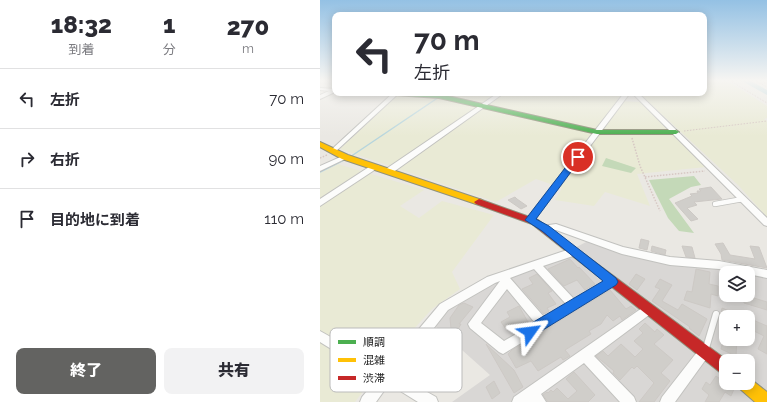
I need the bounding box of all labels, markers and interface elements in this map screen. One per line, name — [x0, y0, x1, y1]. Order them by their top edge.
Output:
text: 18:32 — [51, 10, 112, 39]
text: 1 — [163, 10, 176, 39]
text: 270 — [227, 12, 269, 41]
text: 70 m — [414, 24, 480, 57]
icon: left — [348, 28, 400, 80]
text: m — [242, 41, 254, 56]
text: 到着 — [68, 42, 94, 57]
text: 分 — [163, 42, 176, 57]
text: 左折 — [414, 62, 450, 83]
icon: left — [16, 88, 38, 110]
text: 70 m — [269, 90, 304, 108]
text: 左折 — [50, 91, 80, 109]
pin — [561, 140, 595, 174]
icon: arrive — [567, 146, 589, 168]
icon: right — [16, 148, 38, 170]
text: 90 m — [268, 150, 304, 168]
text: 右折 — [50, 151, 80, 169]
icon: arrive — [16, 208, 38, 230]
text: 110 m — [264, 210, 304, 228]
text: 目的地に到着 — [50, 211, 140, 229]
map controls — [719, 266, 755, 390]
button: layers — [719, 266, 755, 302]
button: + — [719, 310, 755, 346]
position arrow — [509, 311, 551, 353]
legend — [330, 328, 462, 392]
text: 順調 — [363, 336, 385, 349]
button: 終了 — [16, 348, 156, 394]
button: 共有 — [164, 348, 304, 394]
text: 混雑 — [363, 354, 385, 367]
button: − — [719, 354, 755, 390]
text: 渋滞 — [363, 372, 385, 385]

